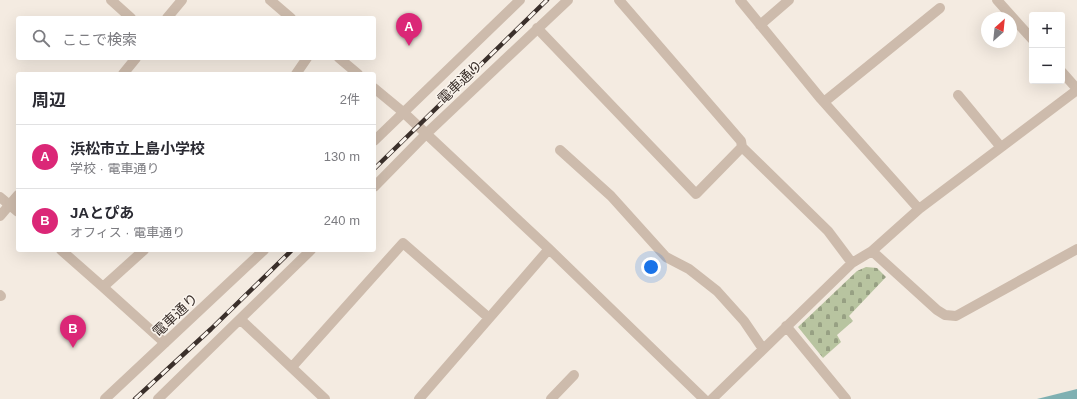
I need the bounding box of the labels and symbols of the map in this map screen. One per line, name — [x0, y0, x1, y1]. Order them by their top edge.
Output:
north arrow — [981, 12, 1017, 48]
pin: A — [396, 13, 422, 46]
street label: 電車通り — [434, 57, 486, 107]
your location — [641, 257, 661, 277]
street label: 電車通り — [149, 290, 201, 340]
pin: B — [60, 315, 86, 348]

